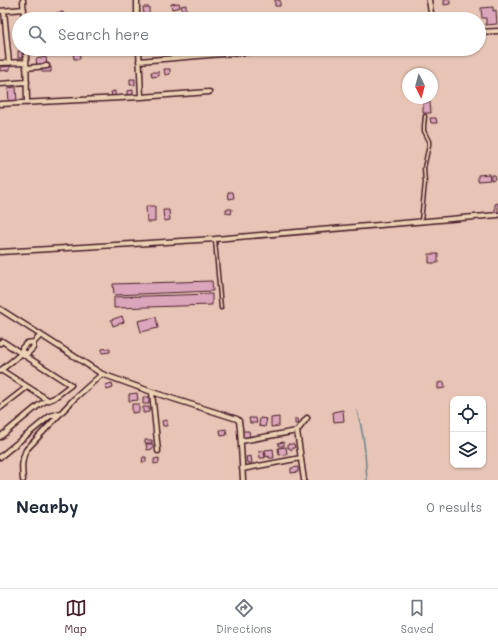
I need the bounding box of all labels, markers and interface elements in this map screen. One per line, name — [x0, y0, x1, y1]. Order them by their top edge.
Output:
search box — [12, 12, 486, 56]
icon: search — [26, 23, 48, 45]
text: Search here — [58, 24, 149, 44]
north arrow — [402, 68, 438, 104]
map controls — [450, 396, 486, 468]
button: locate — [450, 396, 486, 432]
button: layers — [450, 432, 486, 468]
text: Nearby — [16, 495, 78, 517]
text: 0 results — [427, 498, 482, 515]
tab: Map — [65, 597, 87, 636]
tab: Directions — [216, 597, 272, 636]
tab: Saved — [401, 597, 433, 636]

